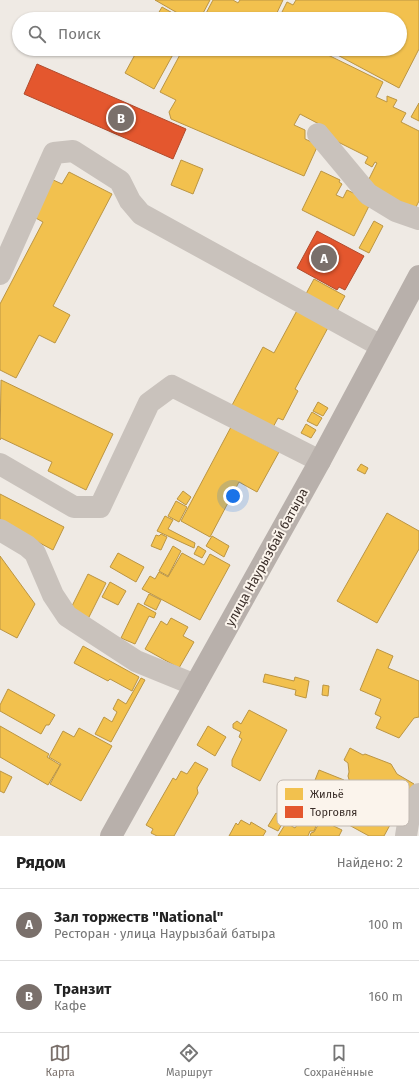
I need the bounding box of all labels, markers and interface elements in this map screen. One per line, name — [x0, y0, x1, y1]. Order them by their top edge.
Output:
search box — [12, 12, 407, 56]
icon: search — [26, 23, 48, 45]
text: Поиск — [58, 25, 101, 43]
pin: B — [108, 103, 134, 133]
pin: A — [311, 243, 337, 273]
street label: улица Наурызбай батыра — [222, 486, 311, 629]
your location — [223, 486, 243, 506]
legend — [277, 780, 409, 826]
text: Жильё — [310, 788, 344, 801]
text: Торговля — [310, 806, 357, 819]
text: Рядом — [16, 852, 66, 873]
text: Найдено: 2 — [337, 855, 403, 870]
text: Зал торжеств "National" — [54, 908, 223, 926]
text: A — [25, 917, 33, 932]
text: 100 m — [368, 917, 403, 932]
text: Ресторан · улица Наурызбай батыра — [54, 926, 276, 941]
text: Транзит — [54, 980, 111, 998]
text: B — [25, 989, 33, 1004]
text: 160 m — [369, 989, 403, 1004]
text: Кафе — [54, 998, 86, 1013]
tab: Карта — [46, 1042, 75, 1079]
tab: Маршрут — [166, 1042, 213, 1079]
tab: Сохранённые — [304, 1042, 373, 1079]

